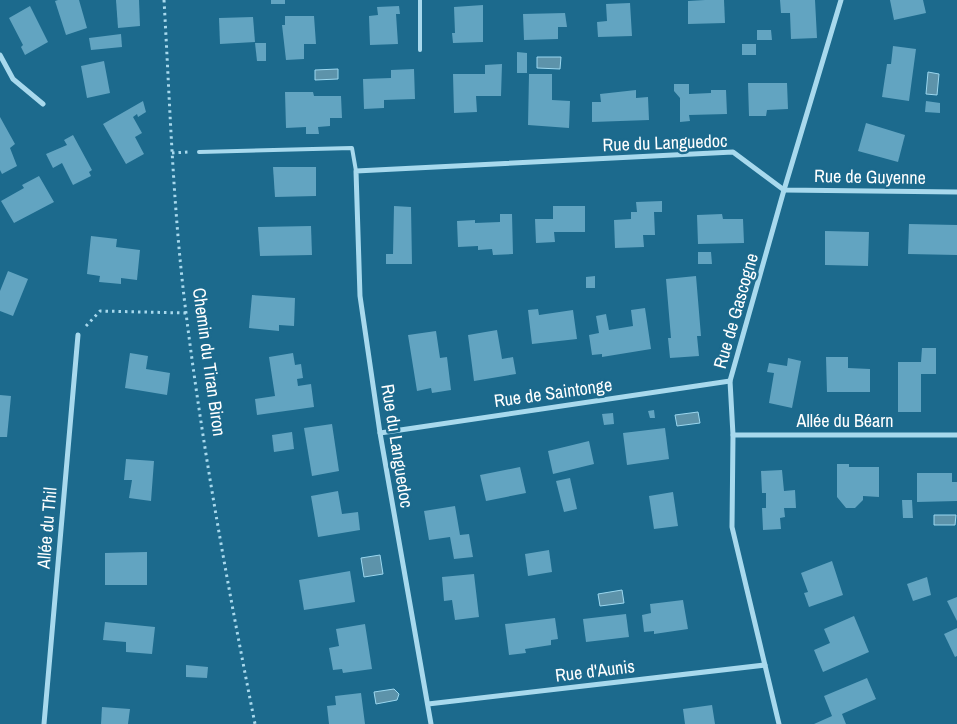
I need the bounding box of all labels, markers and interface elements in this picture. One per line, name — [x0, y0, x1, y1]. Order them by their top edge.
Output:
street label: Rue du Languedoc — [602, 128, 728, 157]
street label: Rue de Guyenne — [814, 163, 926, 190]
street label: Rue de Gascogne — [707, 250, 764, 371]
street label: Chemin du Tiran Biron — [187, 286, 232, 438]
street label: Rue de Saintonge — [492, 372, 614, 413]
street label: Rue du Languedoc — [375, 382, 420, 509]
street label: Allée du Béarn — [796, 408, 893, 433]
street label: Allée du Thil — [30, 486, 63, 571]
street label: Rue d'Aunis — [554, 653, 636, 688]

